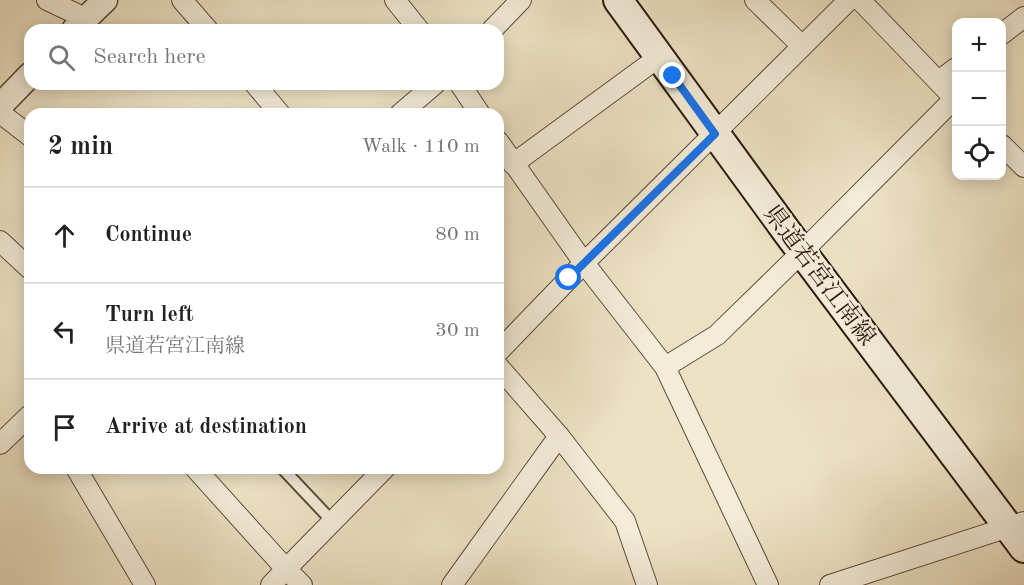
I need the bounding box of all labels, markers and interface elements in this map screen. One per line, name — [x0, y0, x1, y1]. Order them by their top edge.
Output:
map controls — [952, 18, 1006, 180]
button: + — [952, 18, 1006, 72]
search box — [24, 24, 504, 90]
icon: search — [45, 41, 78, 74]
text: Search here — [93, 46, 206, 68]
route end — [659, 62, 685, 88]
button: − — [952, 72, 1006, 126]
button: locate — [952, 126, 1006, 180]
text: 2 min — [48, 134, 113, 160]
text: Walk · 110 m — [361, 137, 480, 157]
street label: 県道若宮江南線 — [758, 200, 881, 351]
icon: ahead — [48, 219, 81, 252]
text: Continue — [105, 224, 192, 246]
text: 80 m — [435, 225, 480, 245]
route start — [555, 264, 581, 290]
text: Turn left — [105, 304, 194, 326]
icon: left — [48, 315, 81, 348]
text: 30 m — [435, 321, 480, 341]
text: 県道若宮江南線 — [105, 337, 245, 357]
icon: arrive — [48, 411, 81, 444]
text: Arrive at destination — [105, 416, 307, 438]

